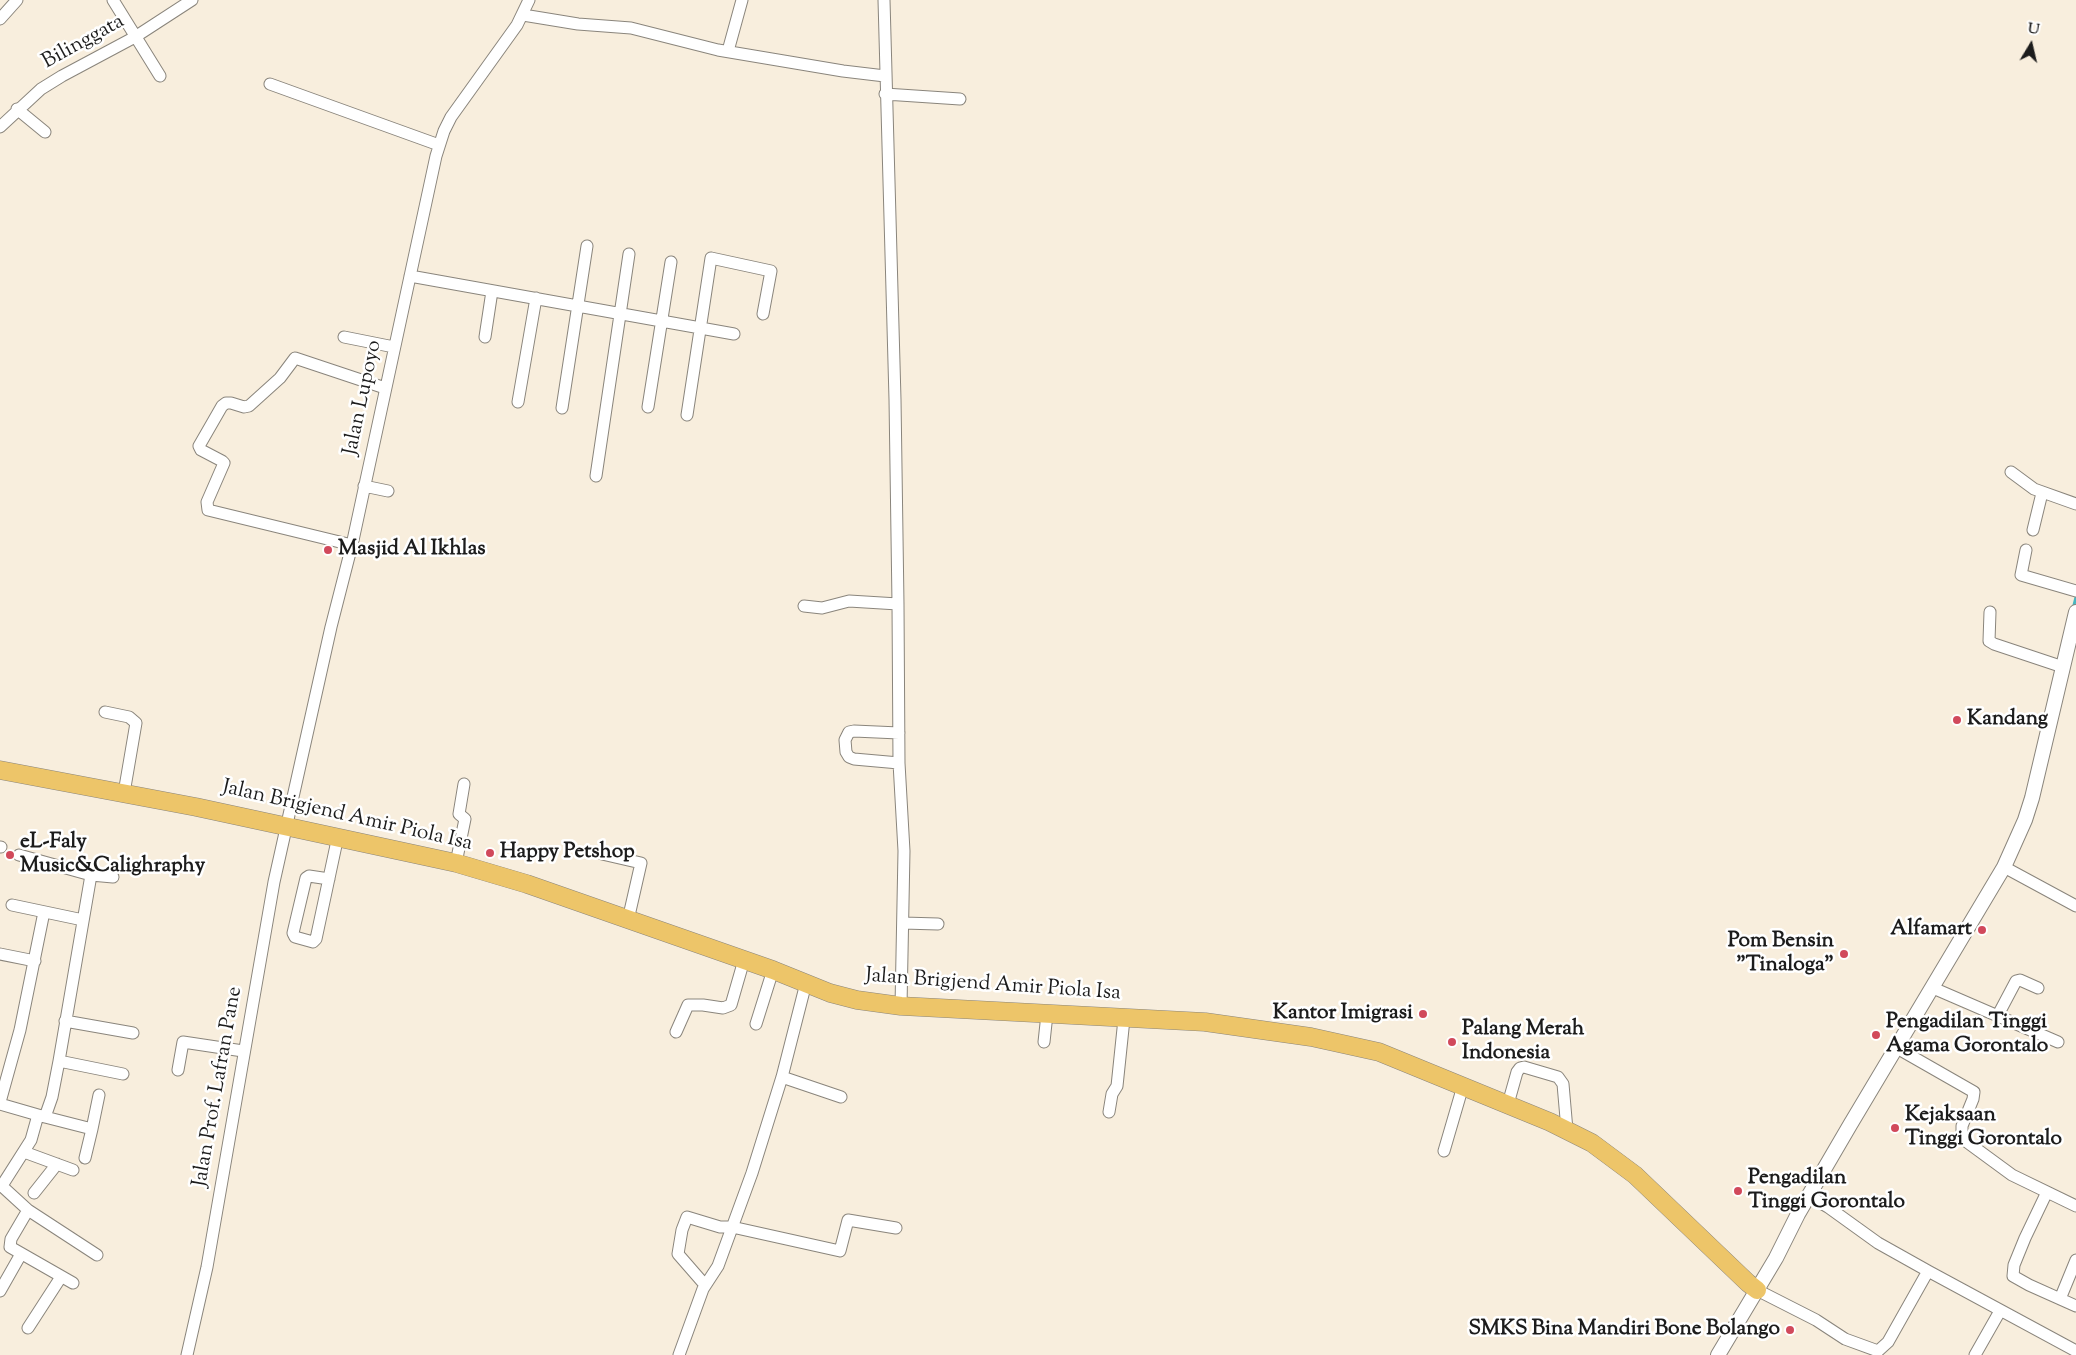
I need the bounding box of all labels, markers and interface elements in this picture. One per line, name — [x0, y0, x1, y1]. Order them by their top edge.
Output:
street label: Bilinggata — [39, 10, 129, 76]
text: U — [2026, 19, 2041, 41]
north arrow — [2006, 20, 2056, 70]
street label: Jalan Lupoyo — [340, 338, 388, 458]
place label: Masjid Al Ikhlas — [338, 537, 486, 563]
marker: Masjid Al Ikhlas — [322, 544, 334, 556]
place label: Kandang — [1967, 707, 2048, 733]
marker: Kandang — [1951, 714, 1963, 726]
street label: Jalan Brigjend Amir Piola Isa — [220, 776, 474, 858]
place label: eL-Faly Music&Calighraphy — [20, 830, 205, 880]
place label: Happy Petshop — [500, 840, 635, 866]
marker: Happy Petshop — [484, 847, 496, 859]
marker: eL-Faly Music&Calighraphy — [4, 849, 16, 861]
place label: Alfamart — [1890, 917, 1972, 943]
marker: Alfamart — [1976, 924, 1988, 936]
place label: Pom Bensin "Tinaloga" — [1728, 929, 1834, 979]
marker: Pom Bensin "Tinaloga" — [1838, 948, 1850, 960]
street label: Jalan Brigjend Amir Piola Isa — [864, 965, 1122, 1007]
street label: Jalan Prof. Lafran Pane — [189, 985, 249, 1189]
place label: Kantor Imigrasi — [1273, 1001, 1413, 1027]
marker: Kantor Imigrasi — [1417, 1008, 1429, 1020]
place label: Pengadilan Tinggi Agama Gorontalo — [1886, 1010, 2048, 1060]
place label: Palang Merah Indonesia — [1462, 1017, 1584, 1067]
marker: Pengadilan Tinggi Agama Gorontalo — [1870, 1029, 1882, 1041]
marker: Palang Merah Indonesia — [1446, 1036, 1458, 1048]
place label: Kejaksaan Tinggi Gorontalo — [1905, 1103, 2062, 1153]
marker: Kejaksaan Tinggi Gorontalo — [1889, 1122, 1901, 1134]
place label: Pengadilan Tinggi Gorontalo — [1748, 1166, 1905, 1216]
marker: Pengadilan Tinggi Gorontalo — [1732, 1185, 1744, 1197]
place label: SMKS Bina Mandiri Bone Bolango — [1468, 1317, 1780, 1343]
marker: SMKS Bina Mandiri Bone Bolango — [1784, 1324, 1796, 1336]

